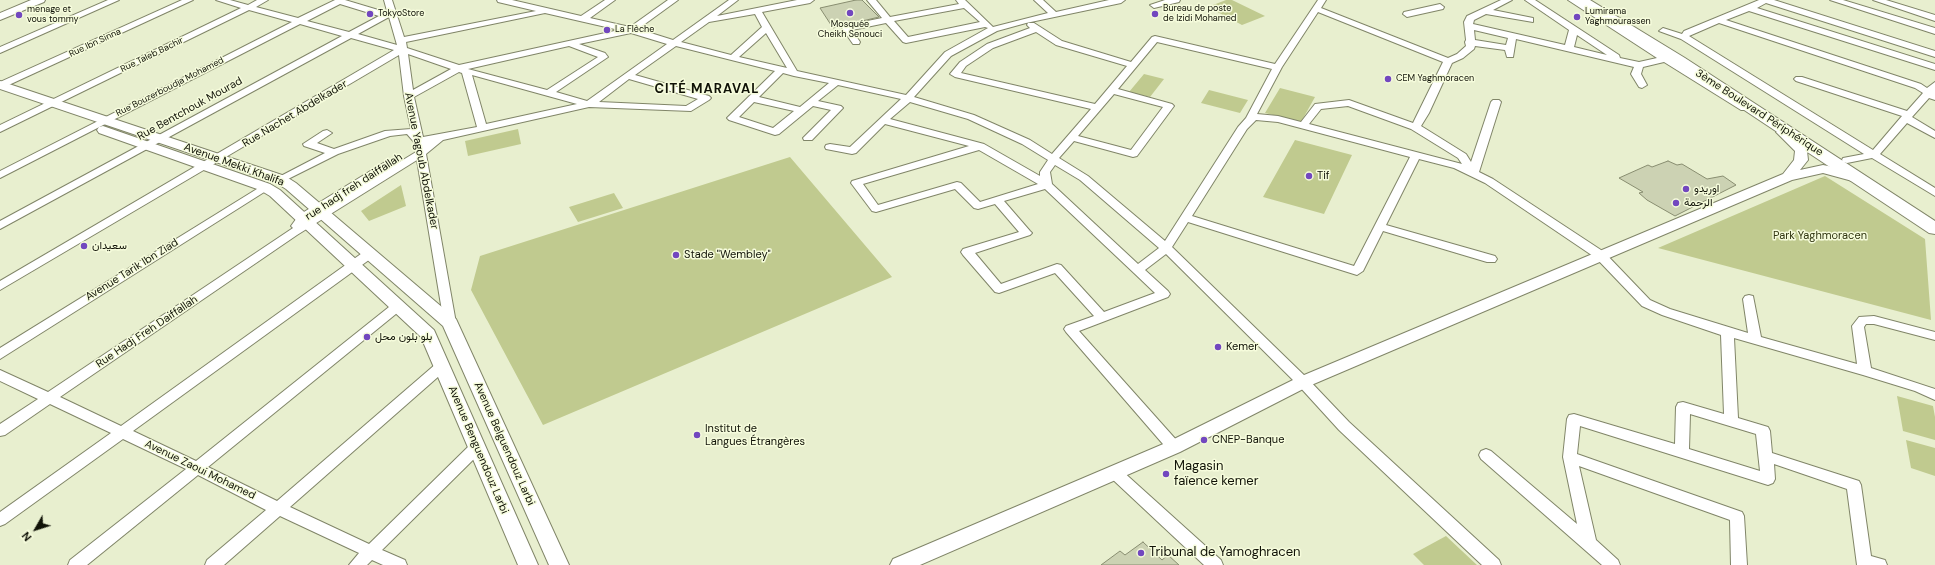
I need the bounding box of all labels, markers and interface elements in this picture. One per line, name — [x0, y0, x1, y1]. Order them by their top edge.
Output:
place label: Bureau de poste de Izidi Mohamed — [1163, 4, 1236, 25]
place label: menage et vous tommy — [27, 5, 79, 26]
place label: Lumirama Yaghmourassen — [1585, 7, 1651, 28]
marker: Mosquée Cheikh Senouci — [845, 8, 855, 18]
marker: TokyoStore — [365, 9, 375, 19]
place label: TokyoStore — [378, 9, 424, 19]
marker: Bureau de poste de Izidi Mohamed — [1150, 9, 1160, 19]
marker: menage et vous tommy — [14, 10, 24, 20]
marker: Lumirama Yaghmourassen — [1572, 12, 1582, 22]
place label: Mosquée Cheikh Senouci — [818, 20, 882, 41]
marker: La Flèche — [602, 25, 612, 35]
place label: La Flèche — [615, 25, 654, 35]
street label: Rue Ibn Sinna — [67, 26, 123, 60]
street label: Rue Taleb Bachir — [119, 35, 185, 75]
street label: Rue Bouzerboudja Mohamed — [114, 55, 226, 119]
street label: 3ème Boulevard Périphérique — [1693, 67, 1825, 159]
marker: CEM Yaghmoracen — [1383, 74, 1393, 84]
place label: CEM Yaghmoracen — [1396, 74, 1474, 84]
street label: Rue Bentchouk Mourad — [135, 75, 245, 143]
street label: Rue Nachet Abdelkader — [240, 77, 350, 151]
district label: CITÉ MARAVAL — [654, 82, 760, 98]
street label: Avenue Yagoub Abdelkader — [401, 92, 441, 230]
street label: Avenue Mekki Khalifa — [182, 141, 286, 189]
street label: rue hadj freh daiffallah — [303, 151, 405, 223]
place label: Tif — [1317, 169, 1330, 183]
marker: Tif — [1304, 171, 1314, 181]
place label: اوريدو — [1694, 182, 1719, 196]
marker: اوريدو — [1681, 184, 1691, 194]
place label: الرحمة — [1684, 196, 1712, 210]
marker: الرحمة — [1671, 198, 1681, 208]
park label: Park Yaghmoracen — [1773, 229, 1867, 243]
street label: Avenue Tarik Ibn Ziad — [83, 236, 181, 304]
place label: سعيدان — [92, 239, 127, 253]
marker: سعيدان — [79, 241, 89, 251]
place label: Stade "Wembley" — [684, 248, 771, 262]
marker: Stade "Wembley" — [671, 250, 681, 260]
street label: Rue Hadj Freh Daiffallah — [94, 293, 200, 371]
place label: بلو بلون محل — [375, 330, 432, 344]
marker: بلو بلون محل — [362, 332, 372, 342]
place label: Kemer — [1226, 340, 1258, 354]
marker: Kemer — [1213, 342, 1223, 352]
street label: Avenue Belguendouz Larbi — [471, 380, 537, 508]
street label: Avenue Benguendouz Larbi — [445, 384, 511, 516]
place label: Institut de Langues Étrangères — [705, 422, 805, 448]
marker: Institut de Langues Étrangères — [692, 430, 702, 440]
place label: CNEP-Banque — [1212, 433, 1284, 447]
marker: CNEP-Banque — [1199, 435, 1209, 445]
street label: Avenue Zaoui Mohamed — [142, 437, 258, 503]
place label: Magasin faïence kemer — [1174, 459, 1258, 490]
marker: Magasin faïence kemer — [1161, 469, 1171, 479]
north arrow — [16, 509, 56, 549]
text: N — [19, 529, 35, 544]
place label: Tribunal de Yamoghracen — [1149, 545, 1301, 561]
marker: Tribunal de Yamoghracen — [1136, 548, 1146, 558]

